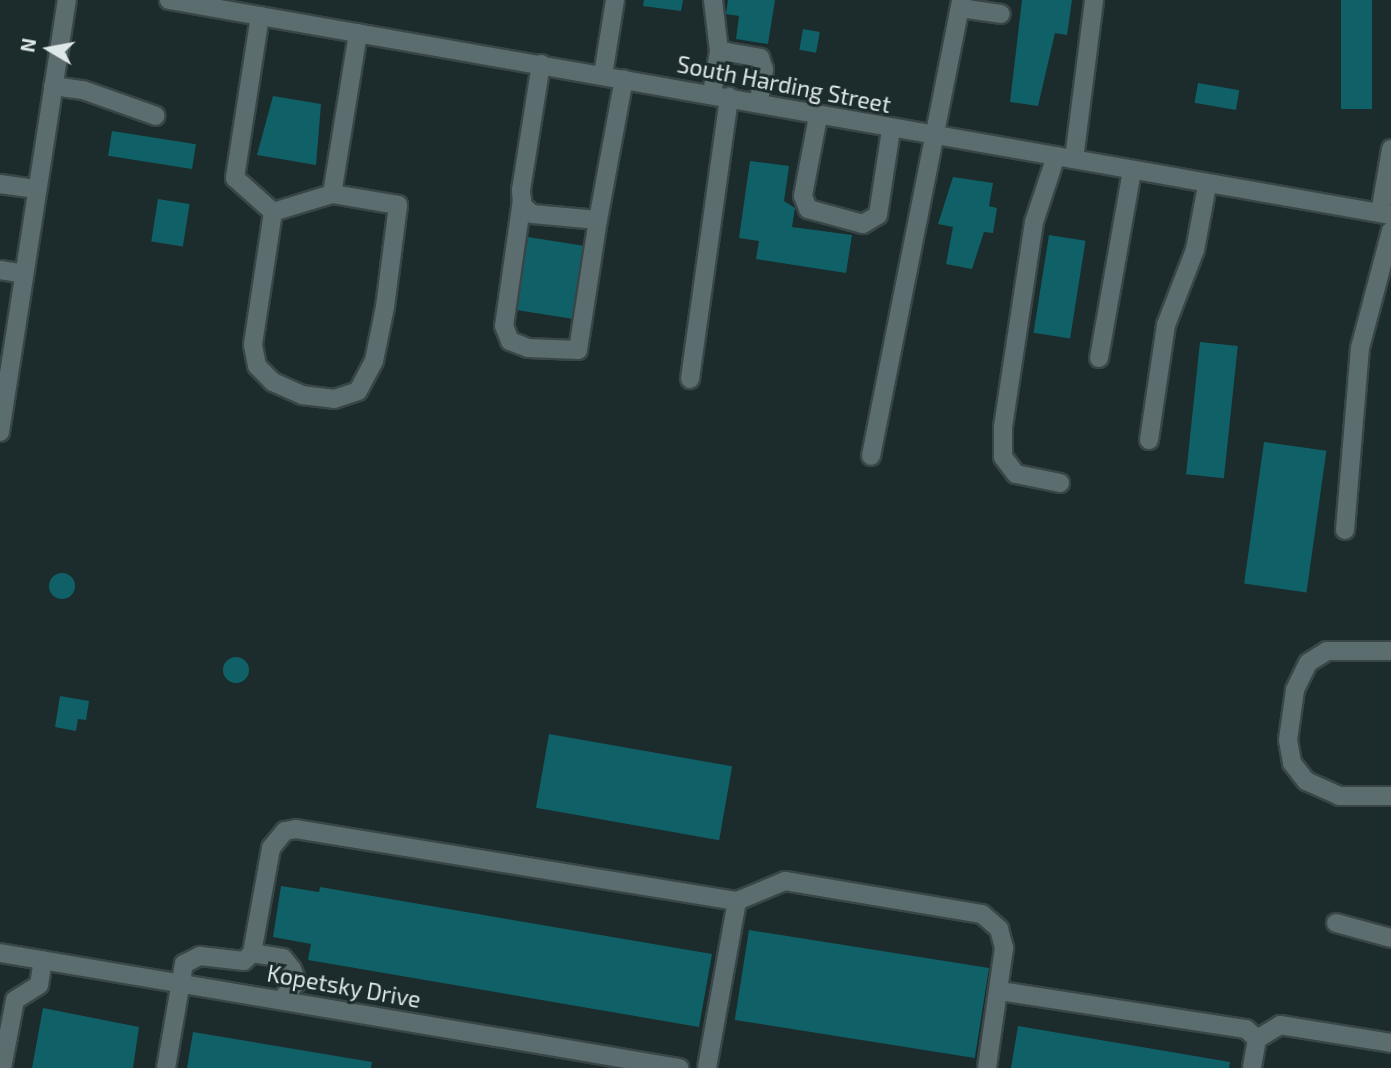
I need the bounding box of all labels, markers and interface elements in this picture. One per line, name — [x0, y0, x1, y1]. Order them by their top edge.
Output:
north arrow — [14, 14, 84, 84]
text: N — [15, 37, 40, 54]
street label: South Harding Street — [675, 50, 893, 118]
street label: Kopetsky Drive — [265, 959, 423, 1013]

